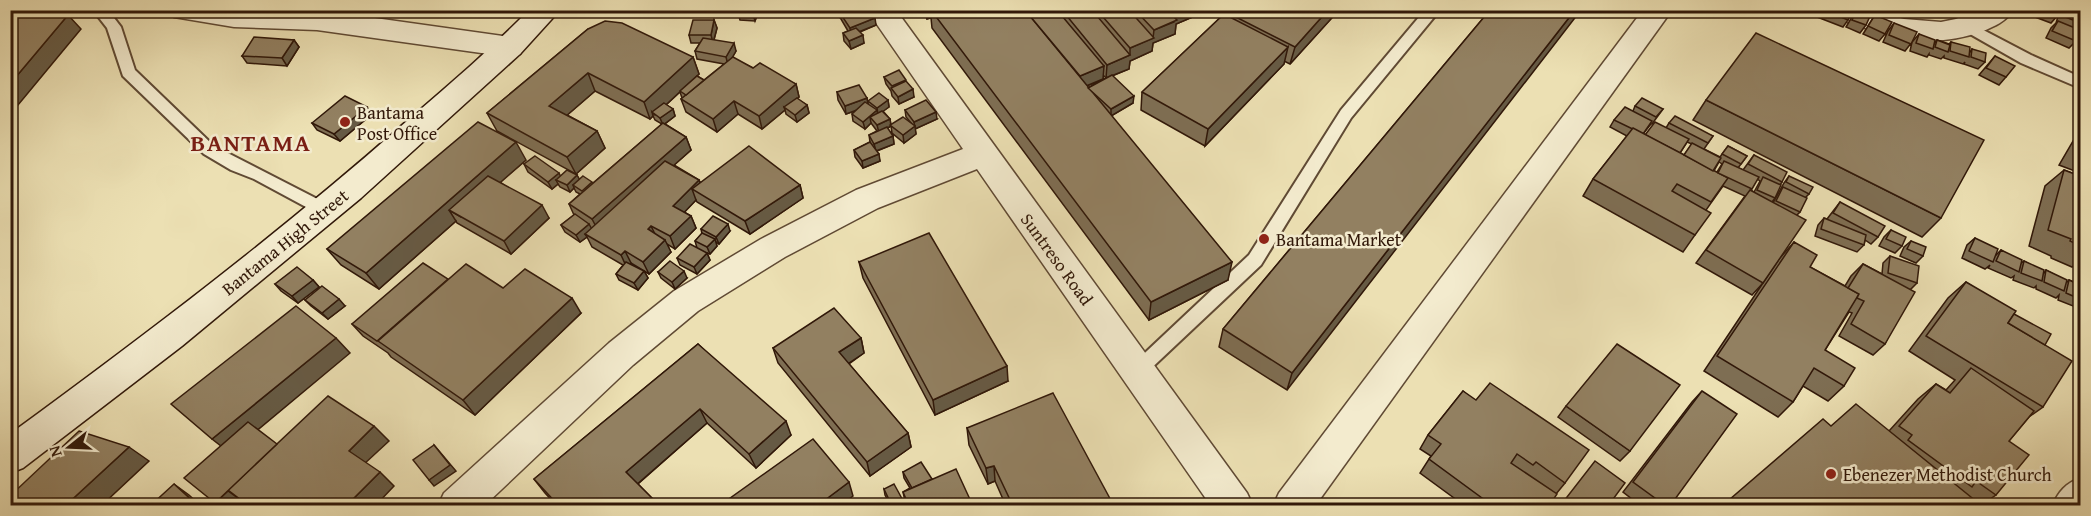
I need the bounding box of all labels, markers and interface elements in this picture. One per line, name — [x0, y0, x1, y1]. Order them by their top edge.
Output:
place label: Bantama Post Office — [357, 99, 437, 147]
marker: Bantama Post Office — [338, 115, 352, 129]
district label: BANTAMA — [191, 125, 311, 160]
street label: Bantama High Street — [216, 182, 355, 302]
street label: Suntreso Road — [1014, 207, 1100, 311]
place label: Bantama Market — [1276, 226, 1402, 253]
marker: Bantama Market — [1257, 232, 1271, 246]
north arrow — [39, 417, 99, 477]
text: N — [42, 443, 68, 460]
place label: Ebenezer Methodist Church — [1843, 461, 2052, 488]
marker: Ebenezer Methodist Church — [1824, 467, 1838, 481]

